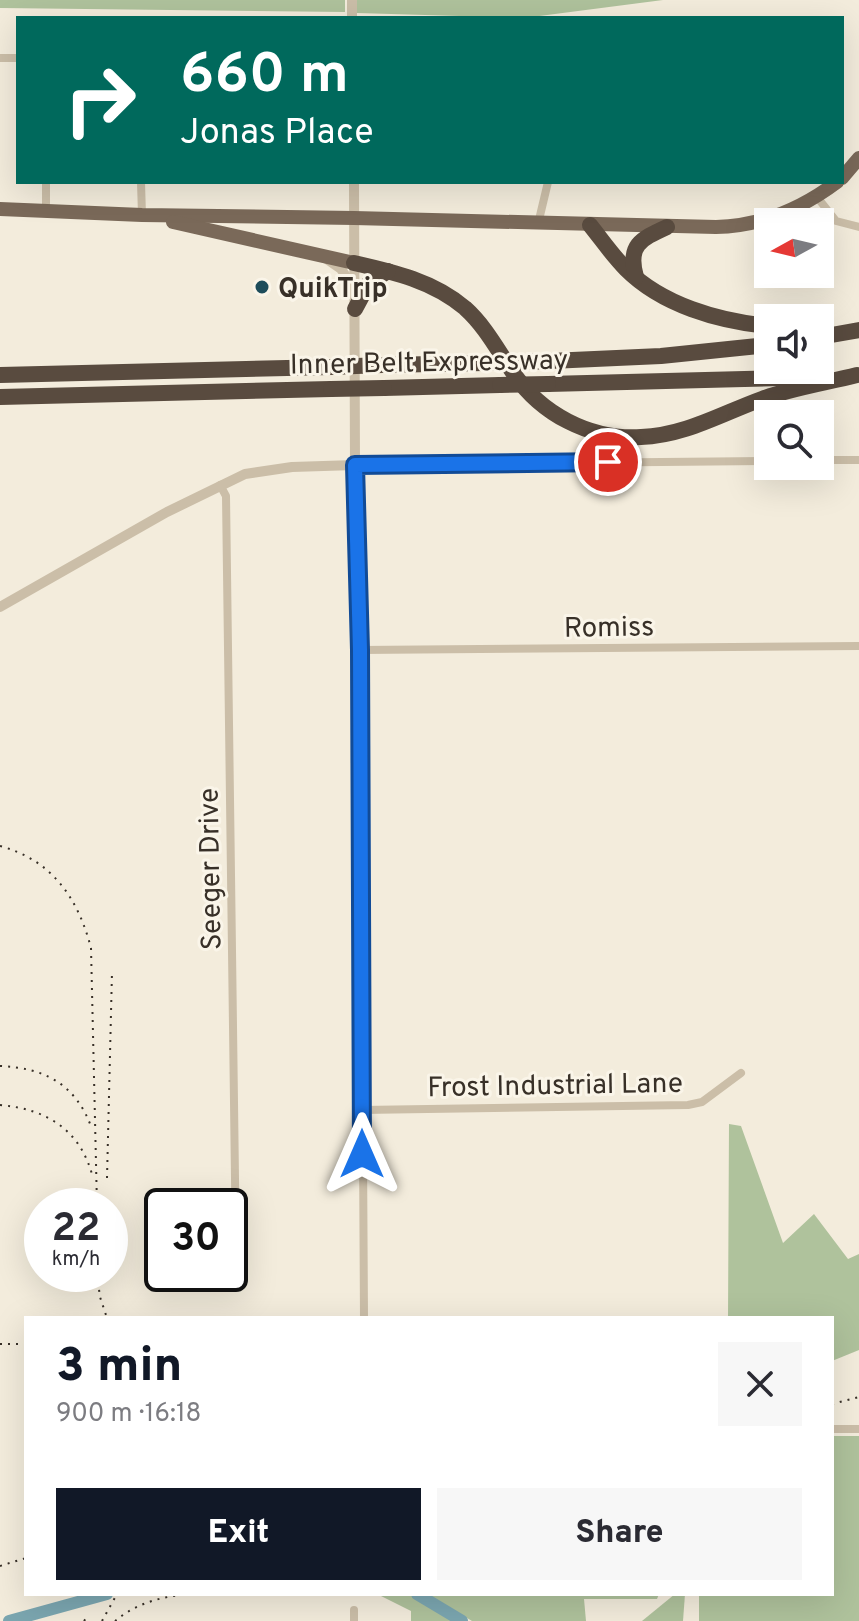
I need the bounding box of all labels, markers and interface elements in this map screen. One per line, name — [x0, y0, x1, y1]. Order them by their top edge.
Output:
text: 660 m — [180, 42, 349, 112]
icon: right — [48, 48, 152, 152]
text: Jonas Place — [180, 111, 374, 157]
north arrow — [754, 208, 834, 288]
map controls — [754, 208, 834, 480]
place label: QuikTrip — [278, 272, 388, 308]
marker: QuikTrip — [253, 278, 271, 296]
button: sound — [754, 304, 834, 384]
street label: Inner Belt Expressway — [290, 344, 569, 384]
button: search — [754, 400, 834, 480]
pin — [574, 428, 642, 496]
icon: arrive — [586, 440, 630, 484]
street label: Romiss — [563, 610, 655, 648]
street label: Seeger Drive — [193, 788, 231, 950]
street label: Frost Industrial Lane — [427, 1067, 683, 1107]
position arrow — [320, 1112, 404, 1196]
speed limit sign: 30 — [144, 1188, 248, 1292]
text: 22 — [52, 1205, 100, 1255]
text: km/h — [52, 1247, 100, 1273]
text: 3 min — [56, 1338, 182, 1398]
button: close — [718, 1342, 802, 1426]
text: 900 m · 16:18 — [56, 1398, 202, 1431]
button: Exit — [56, 1488, 421, 1580]
button: Share — [437, 1488, 802, 1580]

